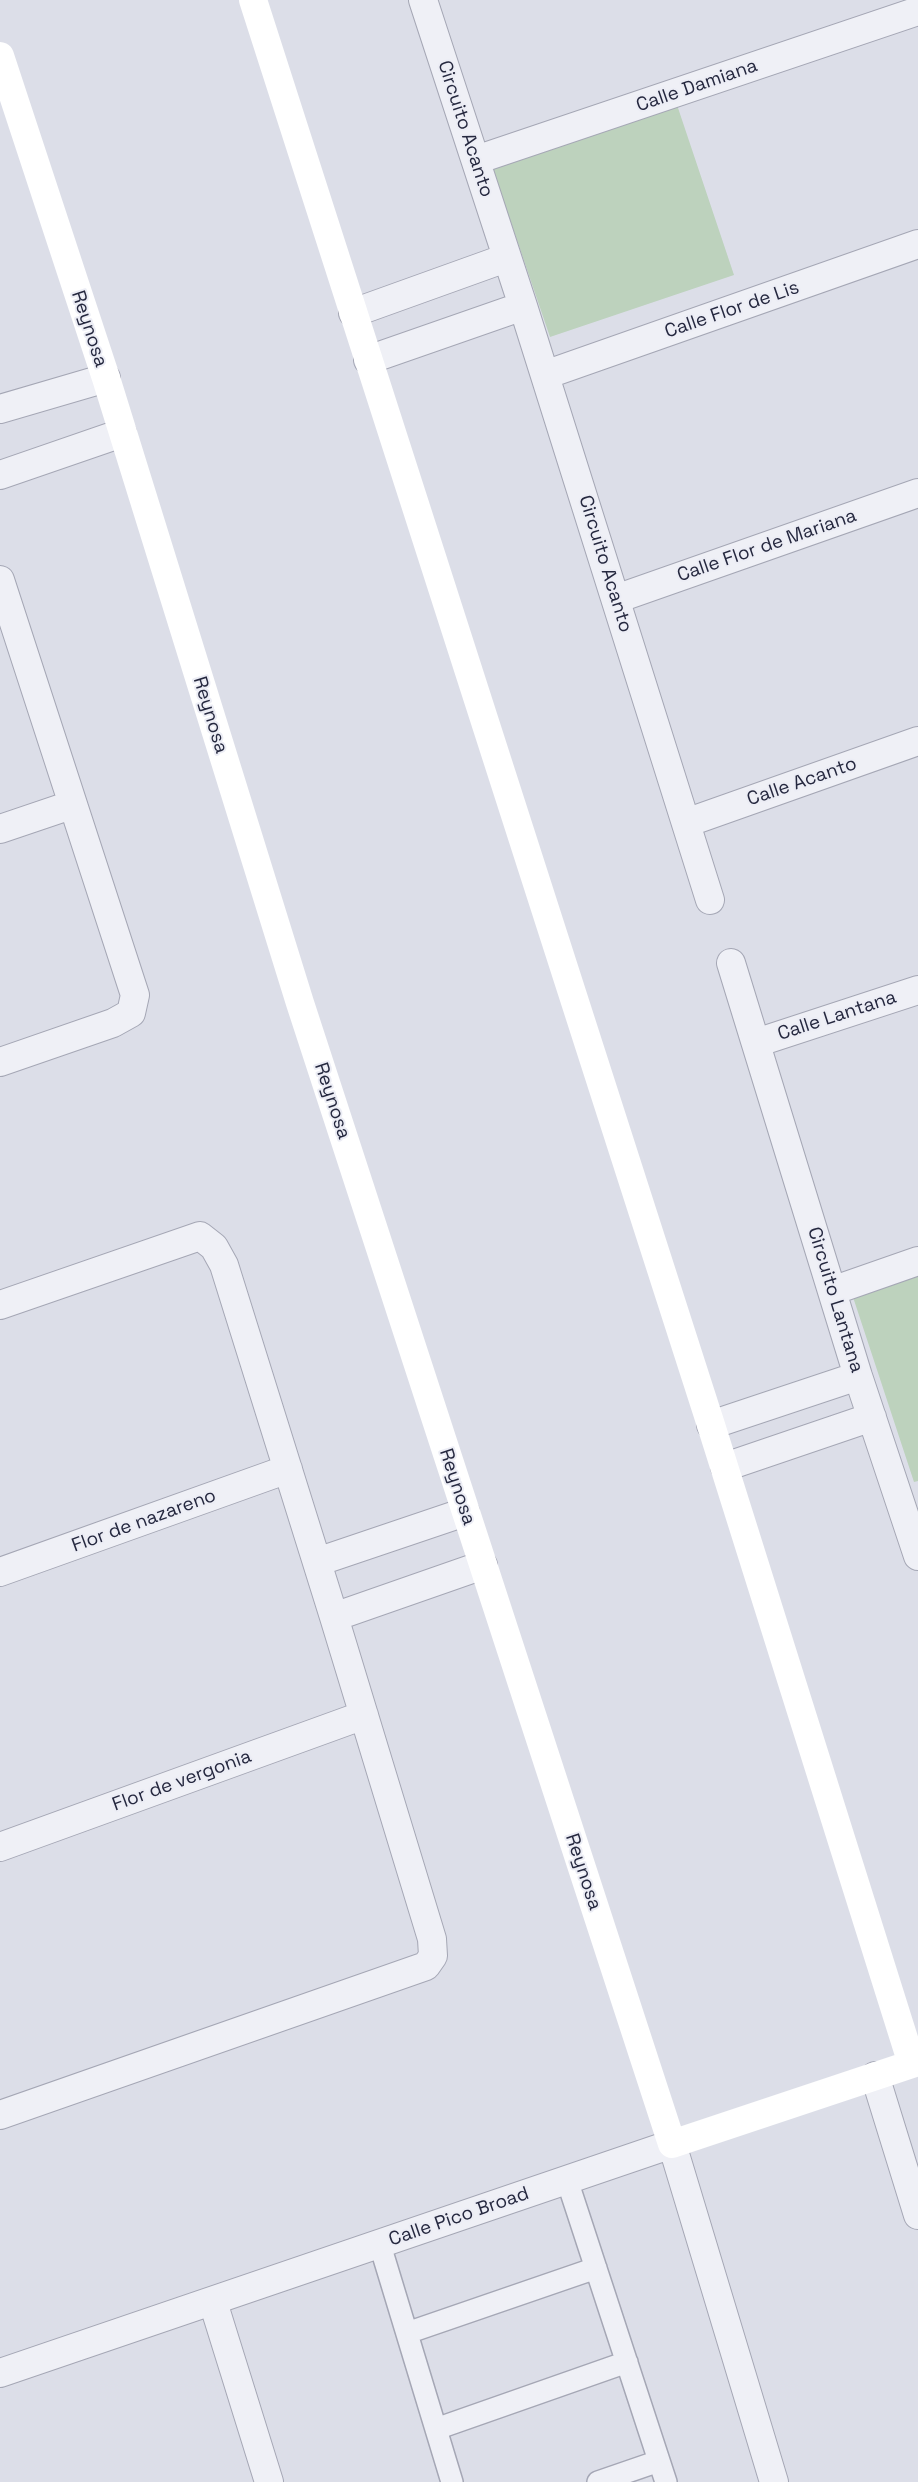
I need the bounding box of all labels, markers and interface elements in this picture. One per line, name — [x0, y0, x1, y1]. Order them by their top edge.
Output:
street label: Calle Damiana — [633, 55, 761, 117]
street label: Circuito Acanto — [432, 58, 498, 200]
street label: Calle Flor de Lis — [662, 276, 802, 344]
street label: Reynosa — [66, 288, 112, 370]
street label: Circuito Acanto — [573, 493, 637, 635]
street label: Calle Flor de Mariana — [674, 505, 860, 587]
street label: Reynosa — [188, 674, 232, 756]
street label: Calle Acanto — [744, 753, 860, 811]
street label: Calle Lantana — [775, 986, 899, 1046]
street label: Reynosa — [309, 1060, 355, 1142]
street label: Circuito Lantana — [802, 1224, 868, 1376]
street label: Reynosa — [434, 1446, 480, 1528]
street label: Flor de nazareno — [69, 1484, 219, 1558]
street label: Flor de vergonia — [109, 1745, 255, 1817]
street label: Reynosa — [560, 1831, 606, 1913]
street label: Calle Pico Broad — [386, 2182, 532, 2252]

